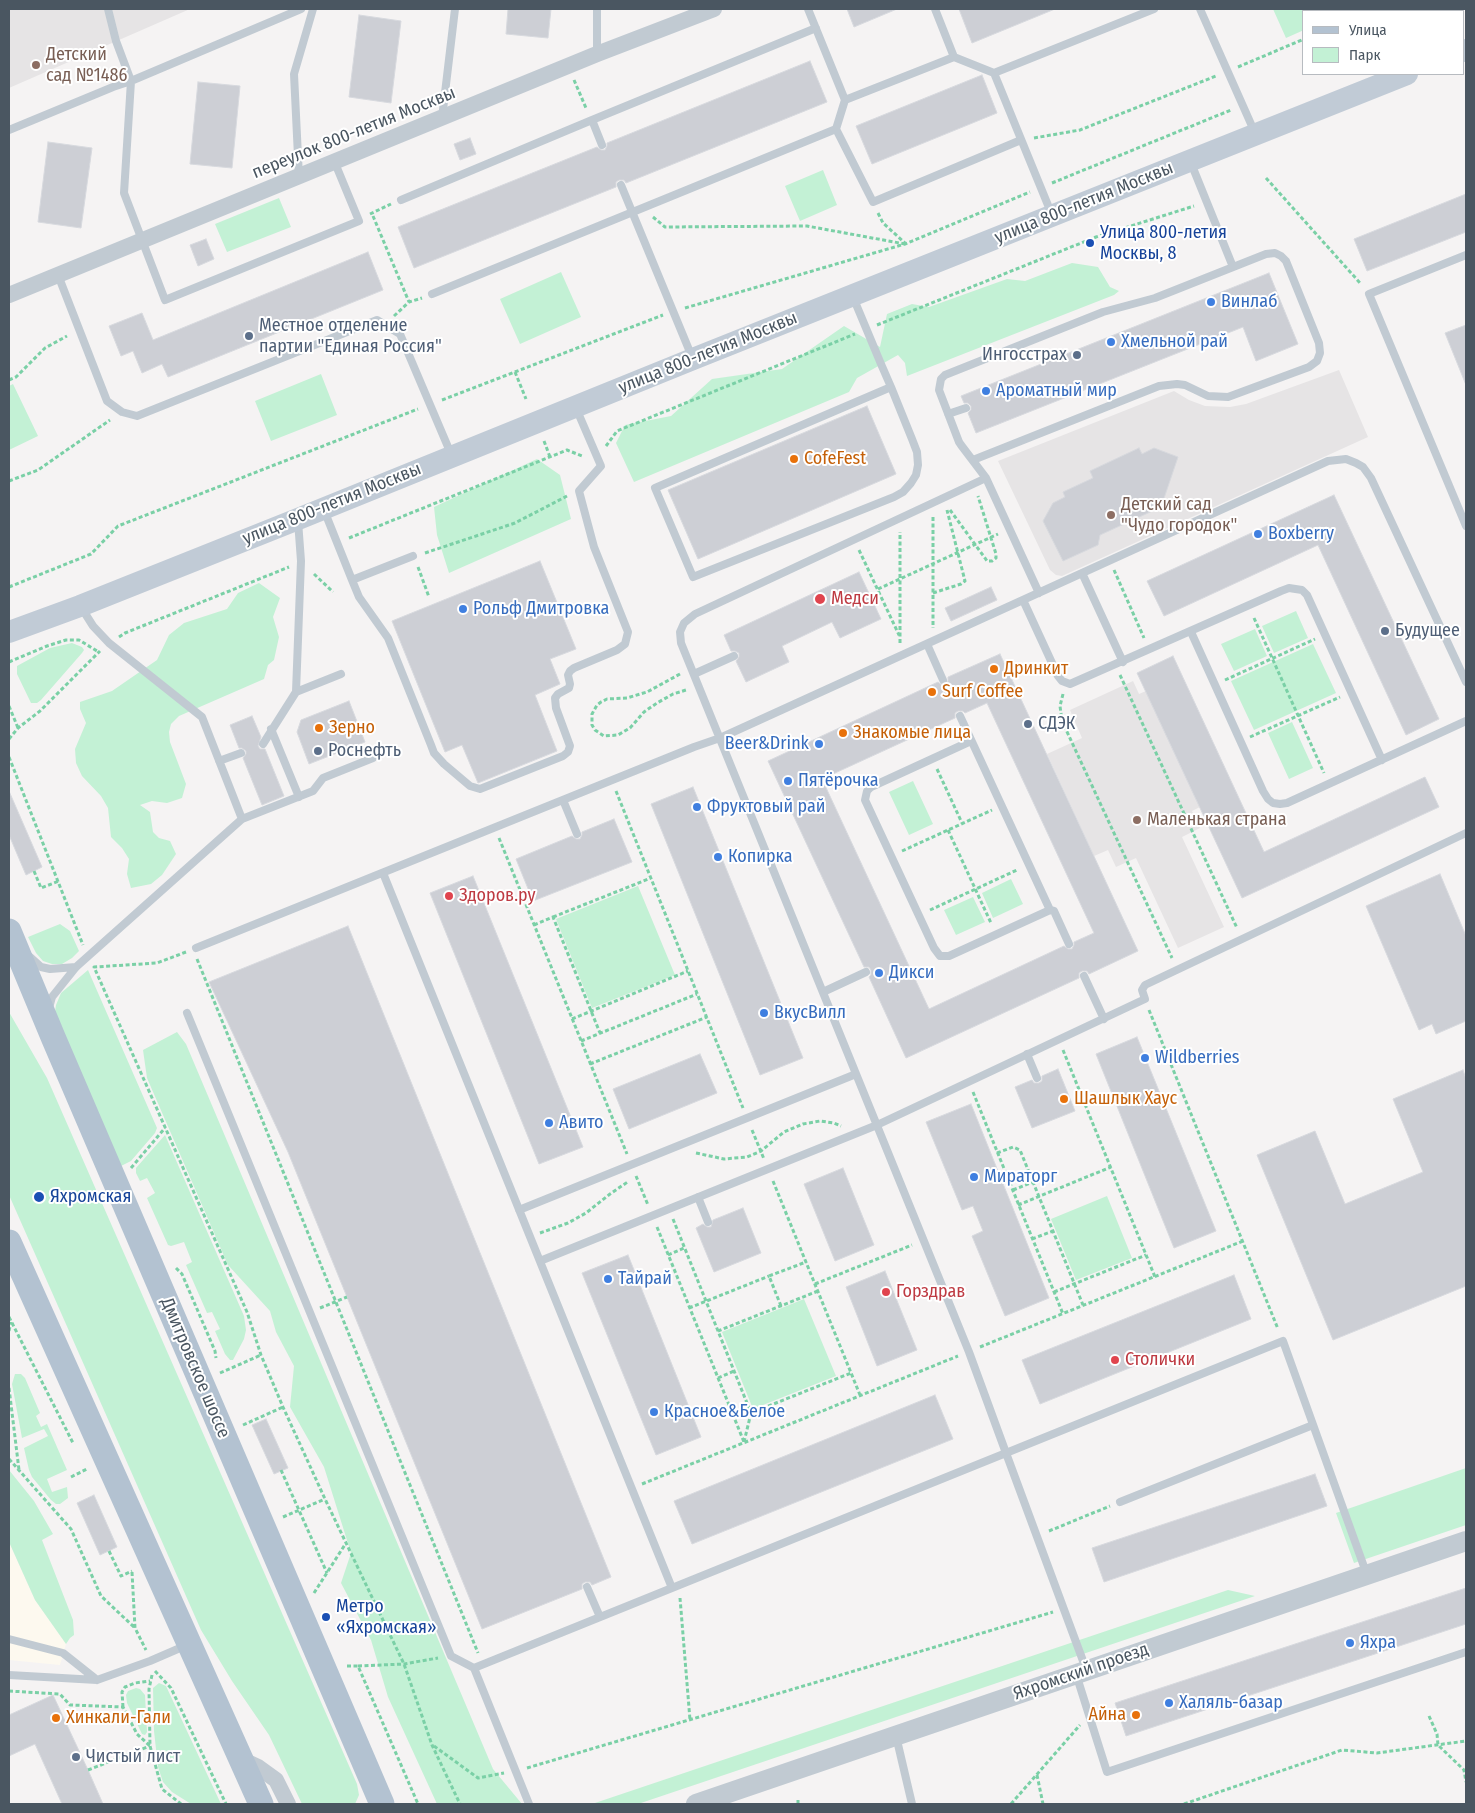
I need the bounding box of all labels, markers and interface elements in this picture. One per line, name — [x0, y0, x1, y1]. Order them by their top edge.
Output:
legend — [1302, 10, 1465, 75]
text: Улица — [1349, 21, 1387, 39]
place label: Детский сад №1486 — [46, 44, 127, 86]
text: Парк — [1349, 46, 1380, 64]
marker: Детский сад №1486 — [30, 59, 42, 71]
street label: переулок 800-летия Москвы — [249, 82, 459, 184]
street label: улица 800-летия Москвы — [992, 157, 1176, 249]
place label: Улица 800-летия Москвы, 8 — [1100, 222, 1227, 264]
marker: Улица 800-летия Москвы, 8 — [1084, 237, 1096, 249]
place label: Винлаб — [1221, 291, 1278, 313]
marker: Винлаб — [1205, 296, 1217, 308]
street label: улица 800-летия Москвы — [616, 307, 800, 399]
place label: Местное отделение партии "Единая Россия" — [259, 315, 442, 358]
marker: Местное отделение партии "Единая Россия" — [243, 330, 255, 342]
place label: Хмельной рай — [1121, 331, 1228, 353]
marker: Хмельной рай — [1105, 336, 1117, 348]
place label: Ингосстрах — [982, 344, 1067, 366]
marker: Ингосстрах — [1071, 349, 1083, 361]
place label: Ароматный мир — [996, 380, 1117, 402]
marker: Ароматный мир — [980, 385, 992, 397]
place label: CofeFest — [804, 448, 866, 470]
marker: CofeFest — [788, 453, 800, 465]
street label: улица 800-летия Москвы — [240, 458, 424, 550]
place label: Детский сад "Чудо городок" — [1121, 494, 1237, 536]
marker: Детский сад "Чудо городок" — [1105, 509, 1117, 521]
place label: Boxberry — [1268, 523, 1334, 545]
marker: Boxberry — [1252, 528, 1264, 540]
place label: Медси — [831, 588, 879, 610]
marker: Медси — [813, 592, 827, 606]
place label: Рольф Дмитровка — [473, 598, 609, 620]
marker: Рольф Дмитровка — [457, 603, 469, 615]
place label: Будущее — [1395, 620, 1460, 642]
marker: Будущее — [1379, 625, 1391, 637]
place label: Дринкит — [1004, 658, 1068, 680]
marker: Дринкит — [988, 663, 1000, 675]
place label: Surf Coffee — [942, 681, 1023, 703]
marker: Surf Coffee — [926, 686, 938, 698]
place label: СДЭК — [1038, 713, 1075, 735]
place label: Зерно — [329, 717, 375, 739]
marker: СДЭК — [1022, 718, 1034, 730]
marker: Зерно — [313, 722, 325, 734]
place label: Знакомые лица — [853, 722, 971, 744]
marker: Знакомые лица — [837, 727, 849, 739]
place label: Beer&Drink — [725, 733, 809, 755]
marker: Beer&Drink — [813, 738, 825, 750]
place label: Роснефть — [328, 740, 401, 762]
marker: Роснефть — [312, 745, 324, 757]
place label: Пятёрочка — [798, 770, 878, 792]
marker: Пятёрочка — [782, 775, 794, 787]
place label: Фруктовый рай — [707, 796, 825, 818]
marker: Фруктовый рай — [691, 801, 703, 813]
place label: Маленькая страна — [1147, 809, 1286, 831]
marker: Маленькая страна — [1131, 814, 1143, 826]
place label: Копирка — [728, 846, 793, 868]
marker: Копирка — [712, 851, 724, 863]
place label: Здоров.ру — [459, 885, 535, 907]
marker: Здоров.ру — [443, 890, 455, 902]
place label: Дикси — [889, 962, 934, 984]
marker: Дикси — [873, 967, 885, 979]
place label: ВкусВилл — [774, 1002, 846, 1024]
marker: ВкусВилл — [758, 1007, 770, 1019]
place label: Wildberries — [1155, 1047, 1239, 1069]
marker: Wildberries — [1139, 1052, 1151, 1064]
place label: Шашлык Хаус — [1074, 1088, 1177, 1110]
marker: Шашлык Хаус — [1058, 1093, 1070, 1105]
place label: Авито — [559, 1112, 604, 1134]
marker: Авито — [543, 1117, 555, 1129]
place label: Мираторг — [984, 1166, 1057, 1188]
marker: Мираторг — [968, 1171, 980, 1183]
place label: Яхромская — [50, 1186, 131, 1208]
marker: Яхромская — [32, 1190, 46, 1204]
place label: Тайрай — [618, 1268, 672, 1290]
marker: Тайрай — [602, 1273, 614, 1285]
place label: Горздрав — [896, 1281, 965, 1303]
marker: Горздрав — [880, 1286, 892, 1298]
street label: Дмитровское шоссе — [156, 1294, 234, 1442]
place label: Столички — [1125, 1349, 1195, 1371]
marker: Столички — [1109, 1354, 1121, 1366]
place label: Красное&Белое — [664, 1401, 785, 1423]
marker: Красное&Белое — [648, 1406, 660, 1418]
place label: Метро «Яхромская» — [336, 1596, 437, 1638]
marker: Метро «Яхромская» — [320, 1611, 332, 1623]
place label: Яхра — [1360, 1632, 1396, 1654]
marker: Яхра — [1344, 1637, 1356, 1649]
street label: Яхромский проезд — [1011, 1639, 1151, 1705]
place label: Халяль-базар — [1179, 1692, 1283, 1714]
marker: Халяль-базар — [1163, 1697, 1175, 1709]
place label: Айна — [1088, 1704, 1126, 1726]
place label: Хинкали-Гали — [66, 1707, 171, 1729]
marker: Айна — [1130, 1709, 1142, 1721]
marker: Хинкали-Гали — [50, 1712, 62, 1724]
place label: Чистый лист — [86, 1746, 180, 1768]
marker: Чистый лист — [70, 1751, 82, 1763]

